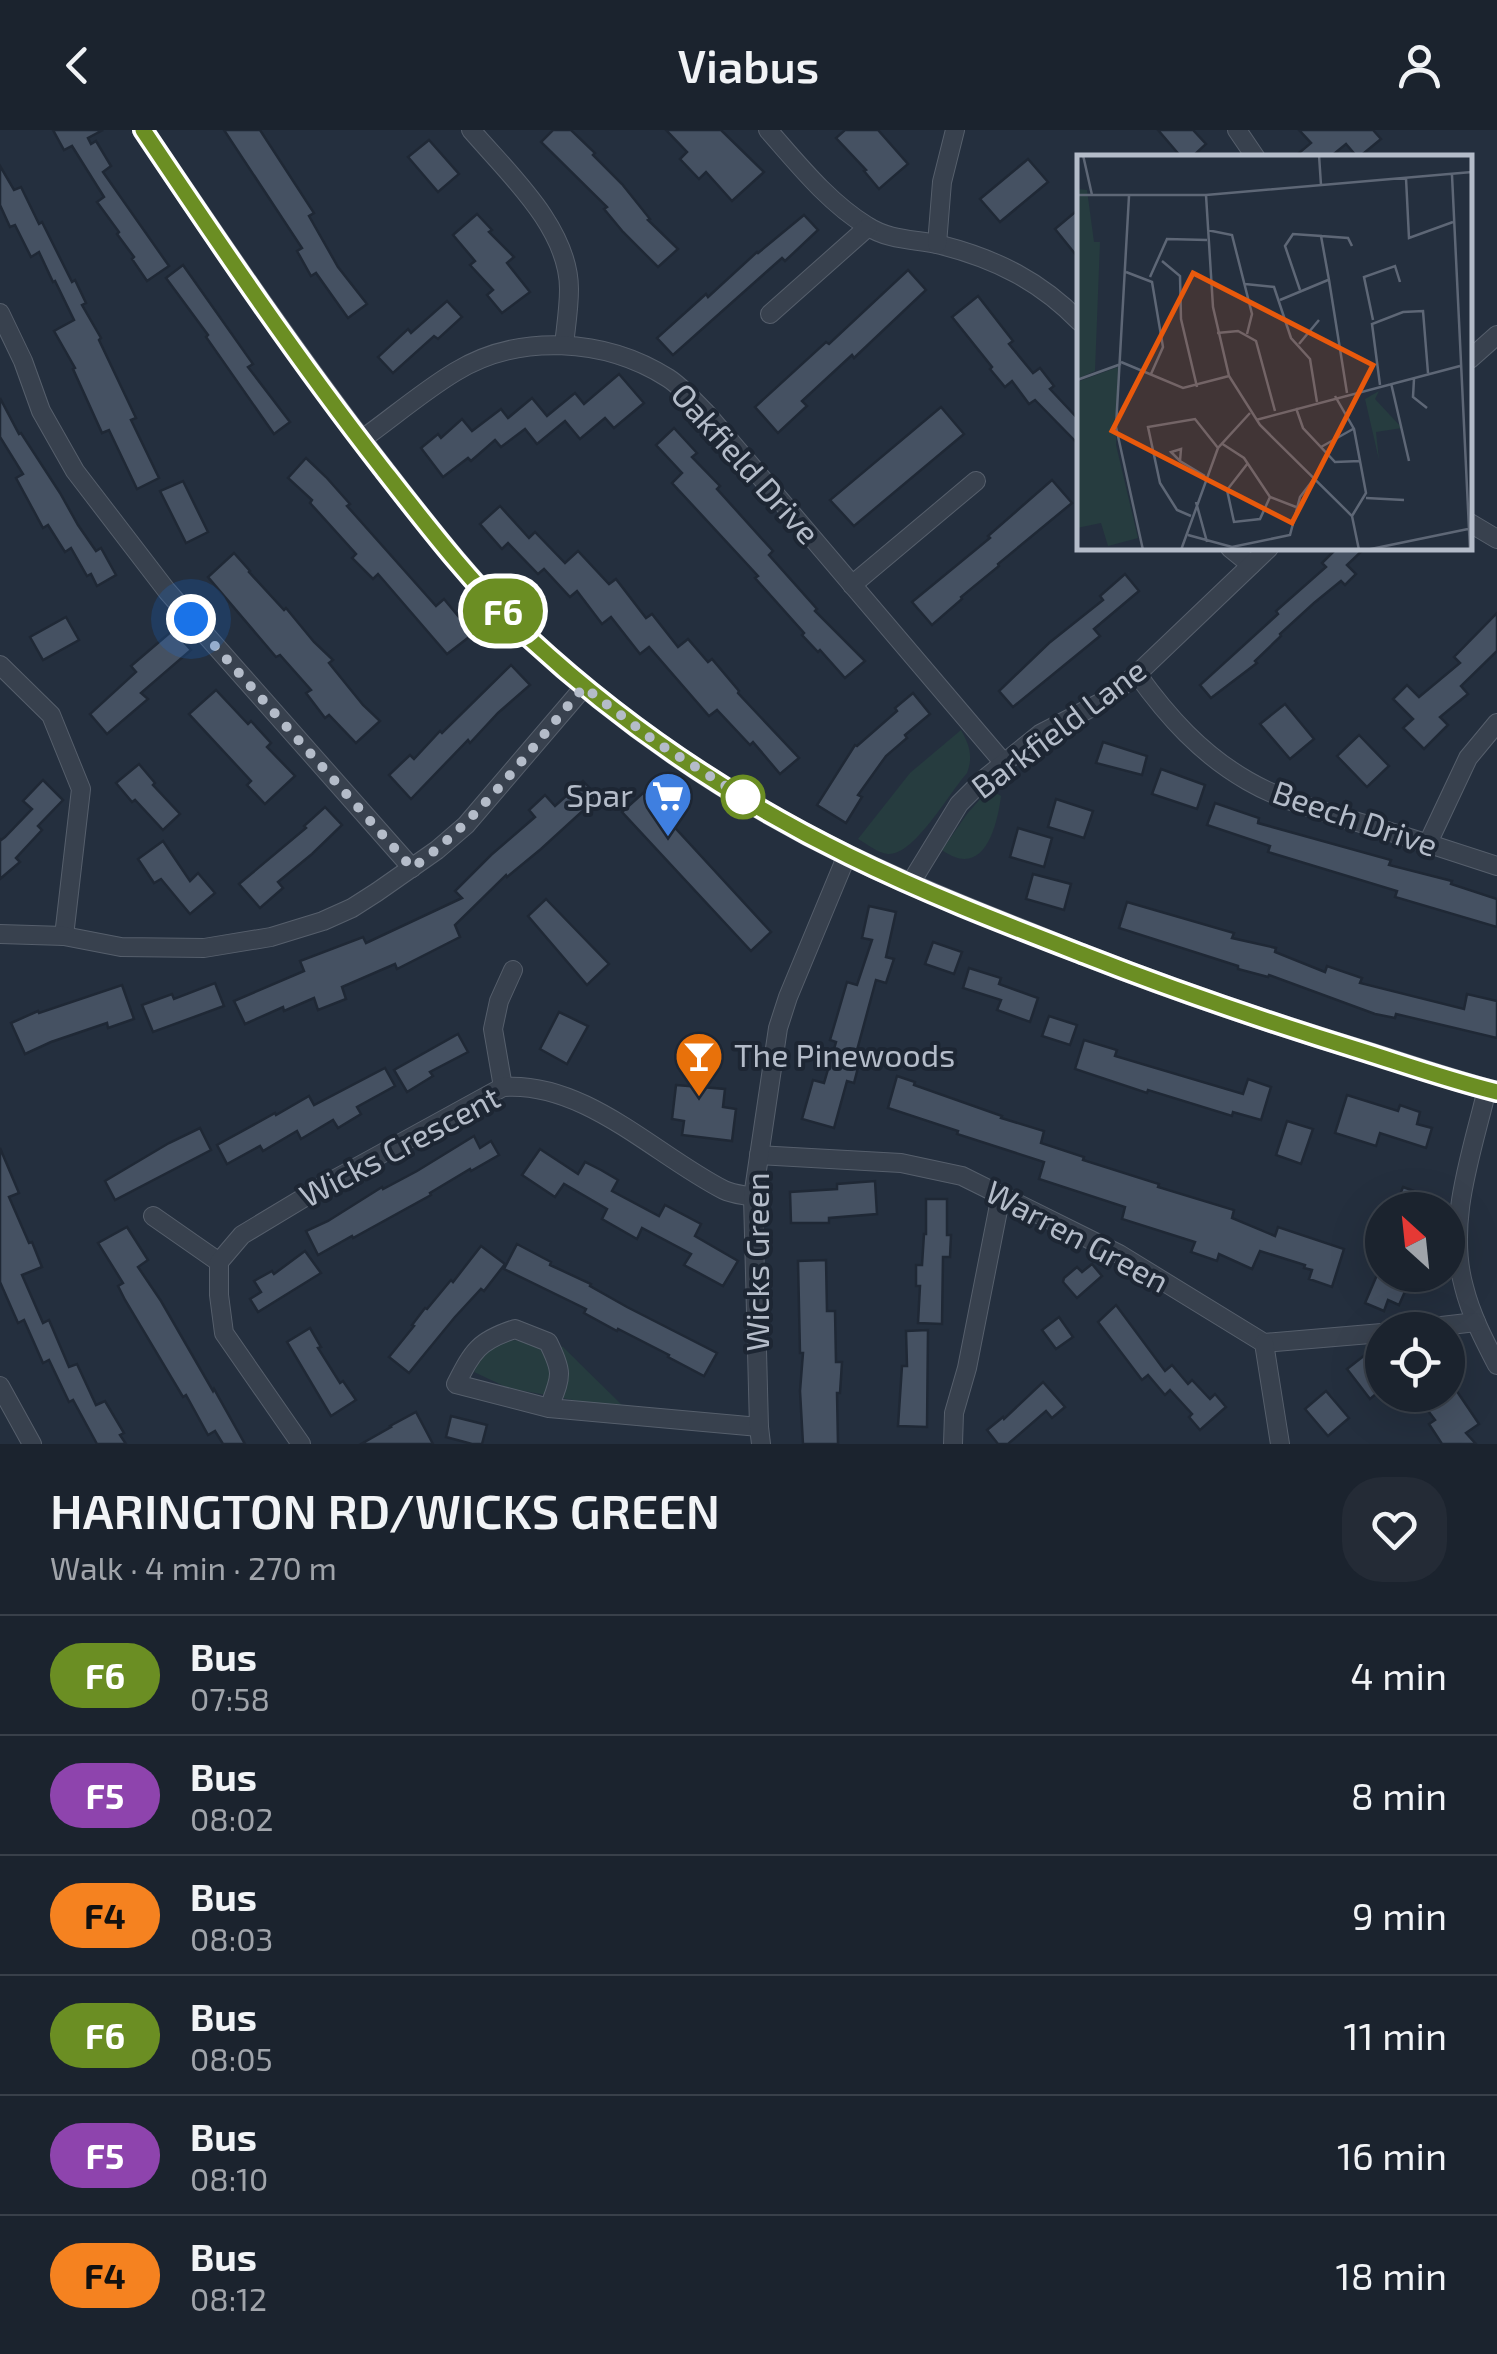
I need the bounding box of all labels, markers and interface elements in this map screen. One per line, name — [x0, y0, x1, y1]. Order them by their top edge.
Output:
icon: back — [50, 38, 105, 93]
text: Viabus — [678, 38, 819, 92]
icon: person — [1392, 38, 1447, 93]
inset map — [1077, 155, 1472, 550]
street label: Oakfield Drive — [665, 375, 828, 551]
line badge: F6 — [458, 578, 548, 644]
text: F6 — [483, 590, 523, 632]
your location — [166, 594, 216, 644]
street label: Barkfield Lane — [963, 650, 1152, 805]
supermarket icon: Spar — [642, 770, 694, 838]
street label: Beech Drive — [1268, 771, 1443, 863]
place label: Spar — [566, 775, 633, 813]
unlabelled marker — [722, 776, 764, 818]
bar icon: The Pinewoods — [673, 1030, 725, 1098]
place label: The Pinewoods — [734, 1035, 955, 1073]
street label: Wicks Crescent — [293, 1077, 506, 1214]
street label: Warren Green — [980, 1171, 1176, 1299]
street label: Wicks Green — [737, 1172, 775, 1352]
north arrow — [1365, 1192, 1465, 1292]
map controls — [1365, 1192, 1465, 1412]
button: locate — [1365, 1312, 1465, 1412]
button: heart — [1342, 1477, 1447, 1582]
text: HARINGTON RD/WICKS GREEN — [50, 1481, 720, 1539]
text: Walk · 4 min · 270 m — [50, 1548, 337, 1586]
text: Bus — [190, 1633, 257, 1679]
text: 4 min — [1350, 1652, 1447, 1698]
text: F6 — [85, 1654, 125, 1696]
text: 07:58 — [190, 1679, 270, 1717]
text: Bus — [190, 1753, 257, 1799]
text: 8 min — [1351, 1772, 1447, 1818]
text: F5 — [86, 1774, 124, 1816]
text: 08:02 — [190, 1799, 274, 1837]
text: Bus — [190, 1873, 257, 1919]
text: 9 min — [1352, 1892, 1447, 1938]
text: F4 — [84, 1894, 126, 1936]
text: 08:03 — [190, 1919, 273, 1957]
text: Bus — [190, 1993, 257, 2039]
text: 11 min — [1343, 2012, 1447, 2058]
text: F6 — [85, 2014, 125, 2056]
text: 08:05 — [190, 2039, 273, 2077]
text: Bus — [190, 2113, 257, 2159]
text: 16 min — [1337, 2132, 1447, 2178]
text: F5 — [86, 2134, 124, 2176]
text: 08:10 — [190, 2159, 268, 2197]
text: Bus — [190, 2233, 257, 2279]
text: 18 min — [1336, 2252, 1447, 2298]
text: F4 — [84, 2254, 126, 2296]
text: 08:12 — [190, 2279, 267, 2317]

